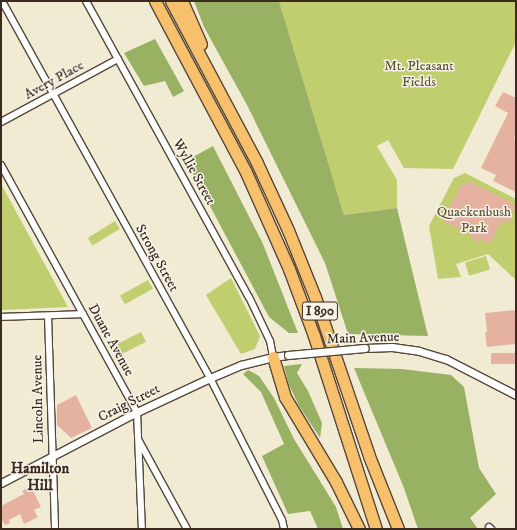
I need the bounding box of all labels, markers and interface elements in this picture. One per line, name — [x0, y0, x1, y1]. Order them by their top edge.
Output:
street label: Avery Place — [21, 57, 87, 103]
park label: Mt. Pleasant Fields — [384, 58, 454, 90]
street label: Wyllie Street — [169, 136, 219, 208]
park label: Quackenbush Park — [437, 204, 511, 236]
street label: Strong Street — [132, 222, 182, 294]
road number: I 890 — [301, 300, 339, 322]
street label: Duane Avenue — [84, 301, 138, 379]
street label: Main Avenue — [326, 328, 400, 348]
street label: Lincoln Avenue — [29, 355, 47, 443]
street label: Craig Street — [95, 380, 163, 426]
district label: Hamilton Hill — [11, 459, 69, 494]

